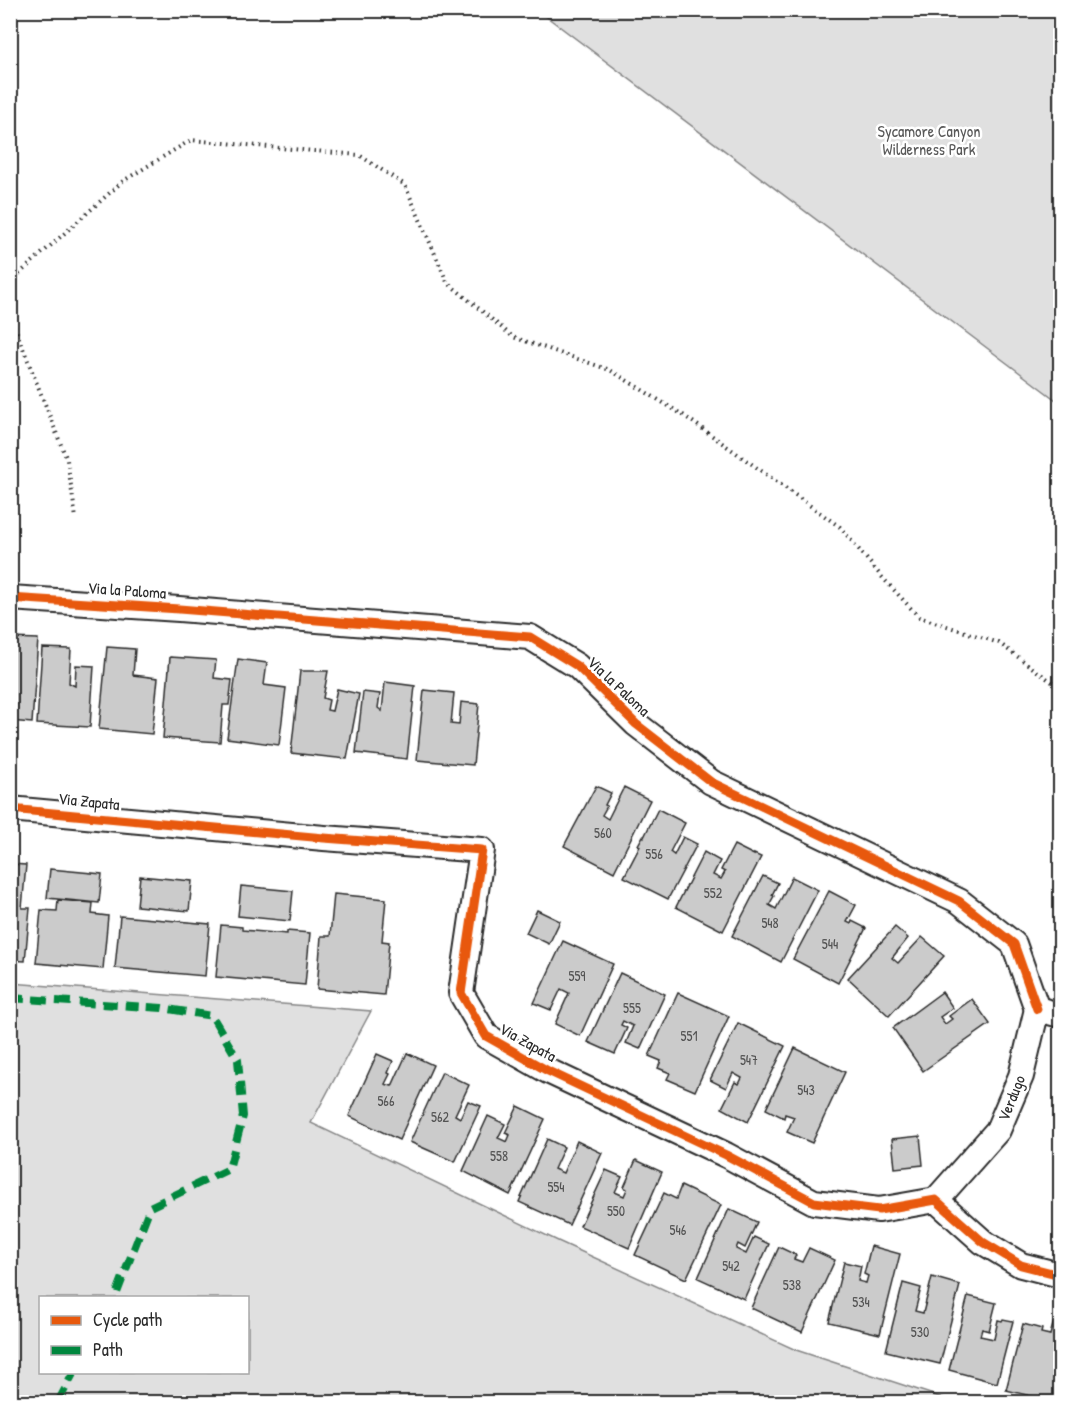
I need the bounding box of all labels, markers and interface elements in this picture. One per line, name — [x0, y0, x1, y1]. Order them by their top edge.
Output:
park label: Sycamore Canyon Wilderness Park — [878, 120, 980, 160]
street label: Via la Paloma — [87, 576, 167, 604]
street label: Via la Paloma — [583, 651, 655, 721]
street label: Via Zapata — [57, 787, 121, 815]
house number: 560 — [594, 823, 612, 842]
house number: 556 — [645, 844, 663, 863]
house number: 552 — [704, 883, 723, 902]
house number: 548 — [761, 913, 779, 932]
house number: 544 — [822, 934, 838, 953]
house number: 559 — [569, 966, 585, 985]
house number: 555 — [623, 998, 641, 1017]
street label: Via Zapata — [496, 1017, 560, 1067]
house number: 551 — [681, 1026, 697, 1045]
house number: 547 — [740, 1050, 758, 1069]
street label: Verdugo — [992, 1071, 1030, 1124]
house number: 543 — [797, 1080, 815, 1099]
house number: 566 — [377, 1091, 395, 1110]
house number: 562 — [431, 1107, 449, 1126]
house number: 558 — [490, 1146, 508, 1165]
house number: 554 — [547, 1177, 565, 1196]
house number: 550 — [607, 1201, 625, 1220]
house number: 546 — [670, 1220, 687, 1239]
house number: 542 — [722, 1256, 740, 1275]
house number: 538 — [783, 1275, 801, 1294]
house number: 534 — [852, 1292, 870, 1311]
legend — [39, 1296, 249, 1374]
text: Cycle path — [93, 1307, 163, 1332]
house number: 530 — [911, 1322, 929, 1341]
text: Path — [93, 1337, 123, 1362]

